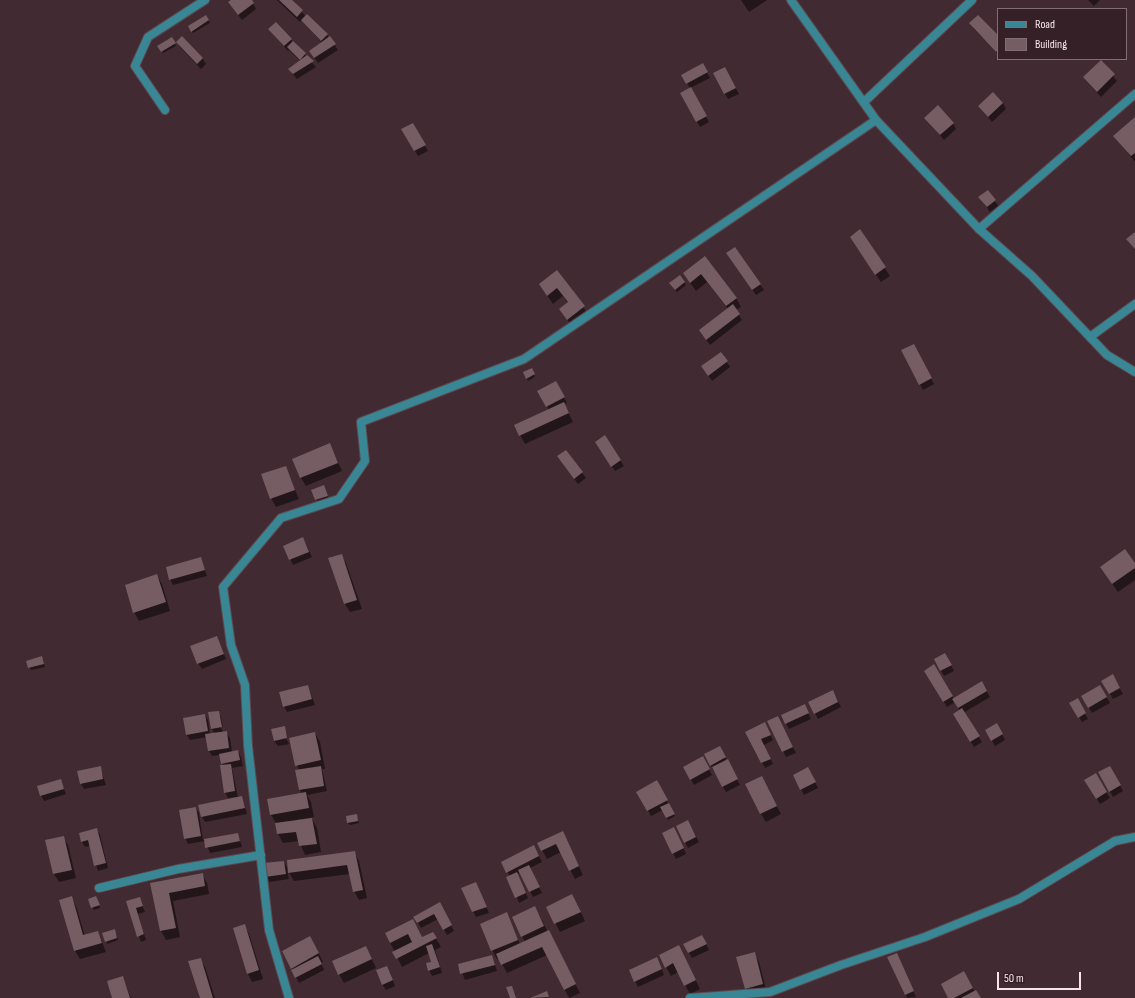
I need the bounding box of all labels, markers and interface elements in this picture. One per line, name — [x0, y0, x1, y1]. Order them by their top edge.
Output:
legend — [997, 8, 1127, 60]
text: Road — [1035, 17, 1055, 32]
text: Building — [1035, 37, 1067, 52]
scale bar — [999, 964, 1083, 990]
text: 50 m — [1004, 971, 1024, 986]

